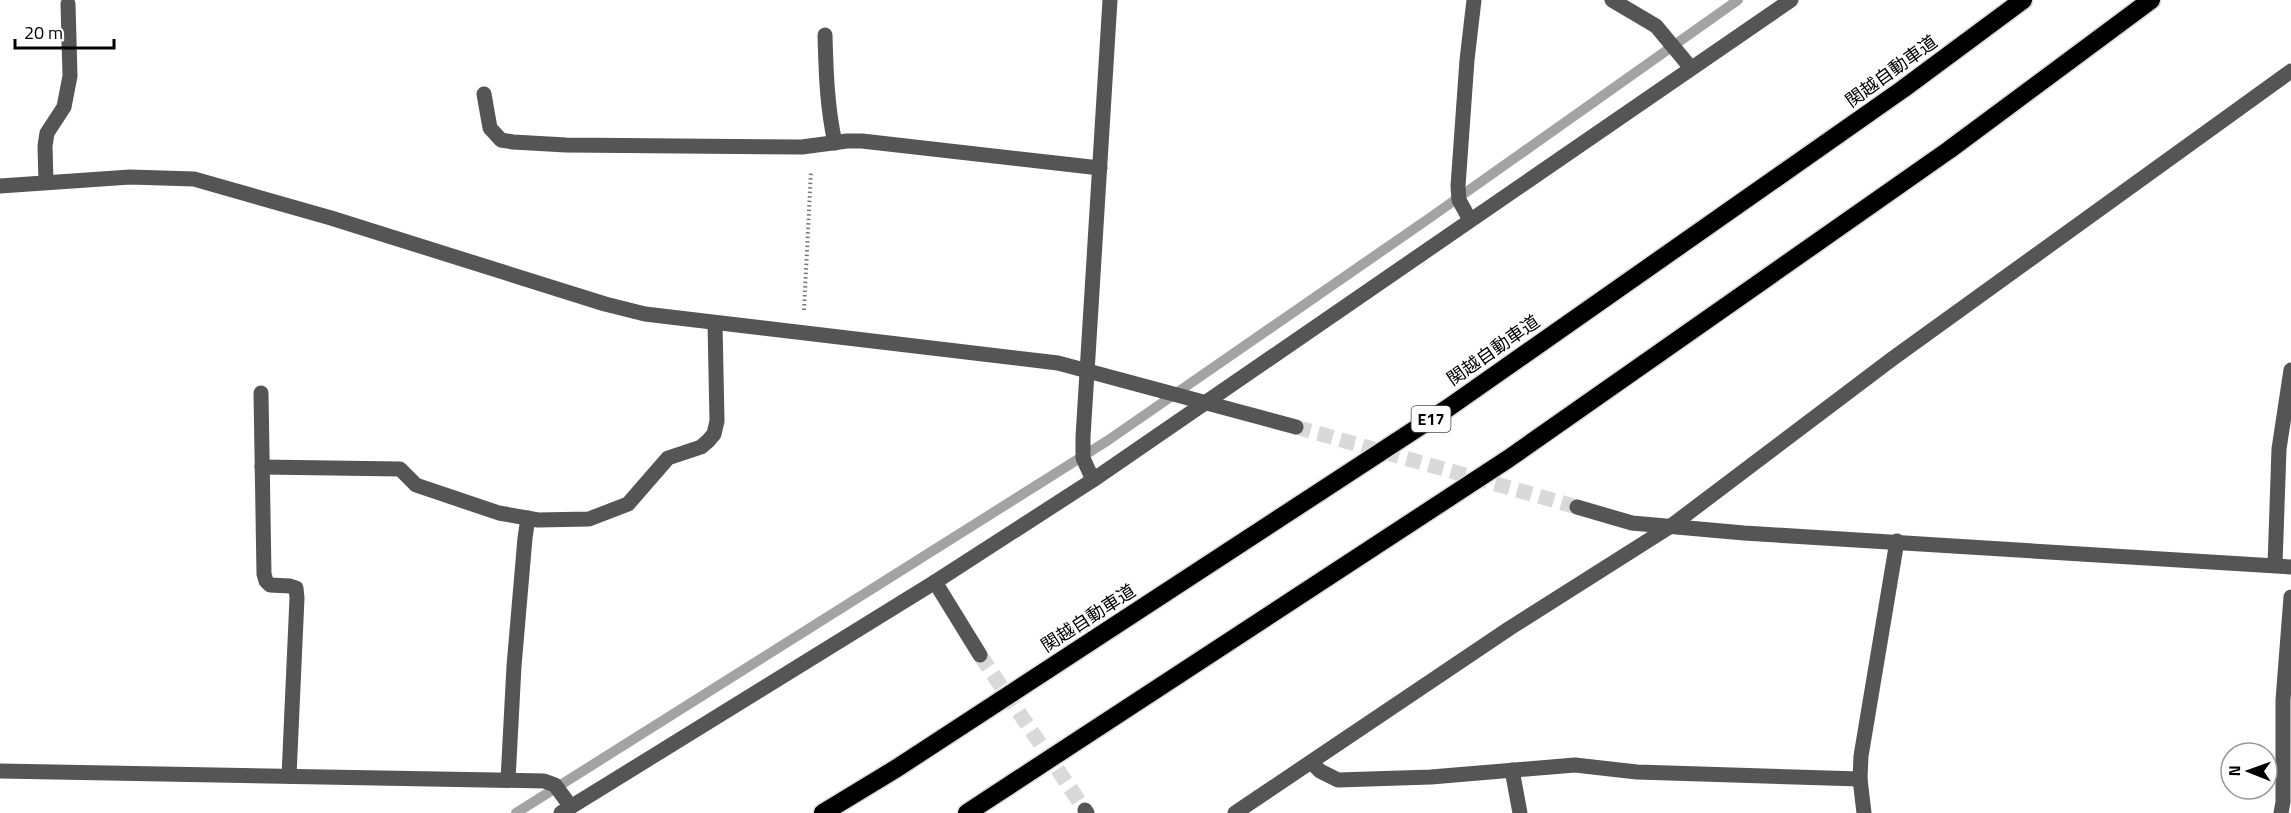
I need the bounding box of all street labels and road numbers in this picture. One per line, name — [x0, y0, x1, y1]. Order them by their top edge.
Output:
street label: 関越自動車道 — [1839, 28, 1943, 114]
street label: 関越自動車道 — [1441, 308, 1545, 392]
road number: E17 — [1412, 406, 1450, 432]
street label: 関越自動車道 — [1035, 577, 1141, 659]

